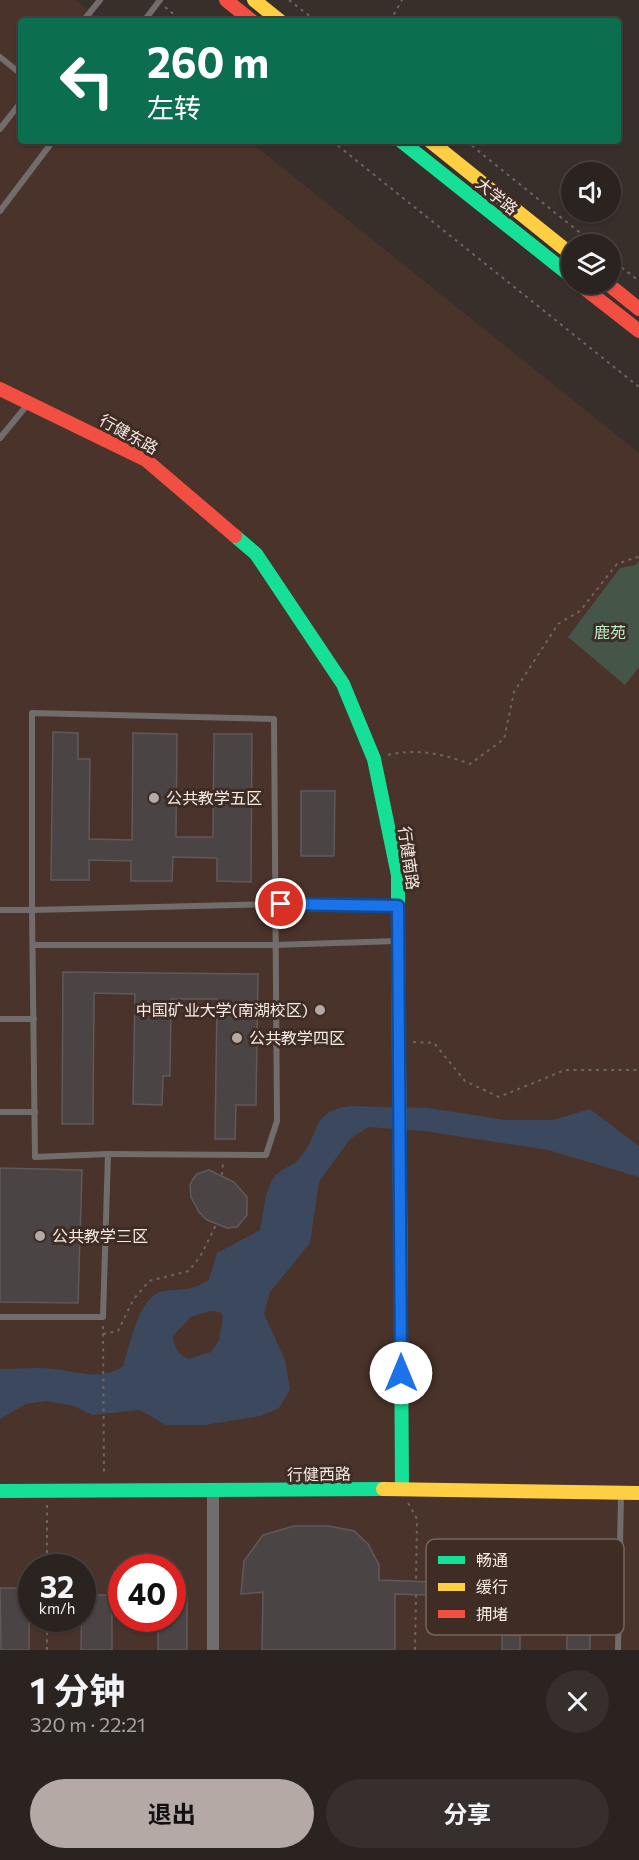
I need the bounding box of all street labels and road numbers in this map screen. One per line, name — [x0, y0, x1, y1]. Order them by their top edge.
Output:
street label: 大学路 — [473, 173, 522, 218]
street label: 行健东路 — [97, 410, 162, 457]
street label: 行健南路 — [396, 825, 423, 891]
street label: 行健西路 — [287, 1463, 351, 1484]

